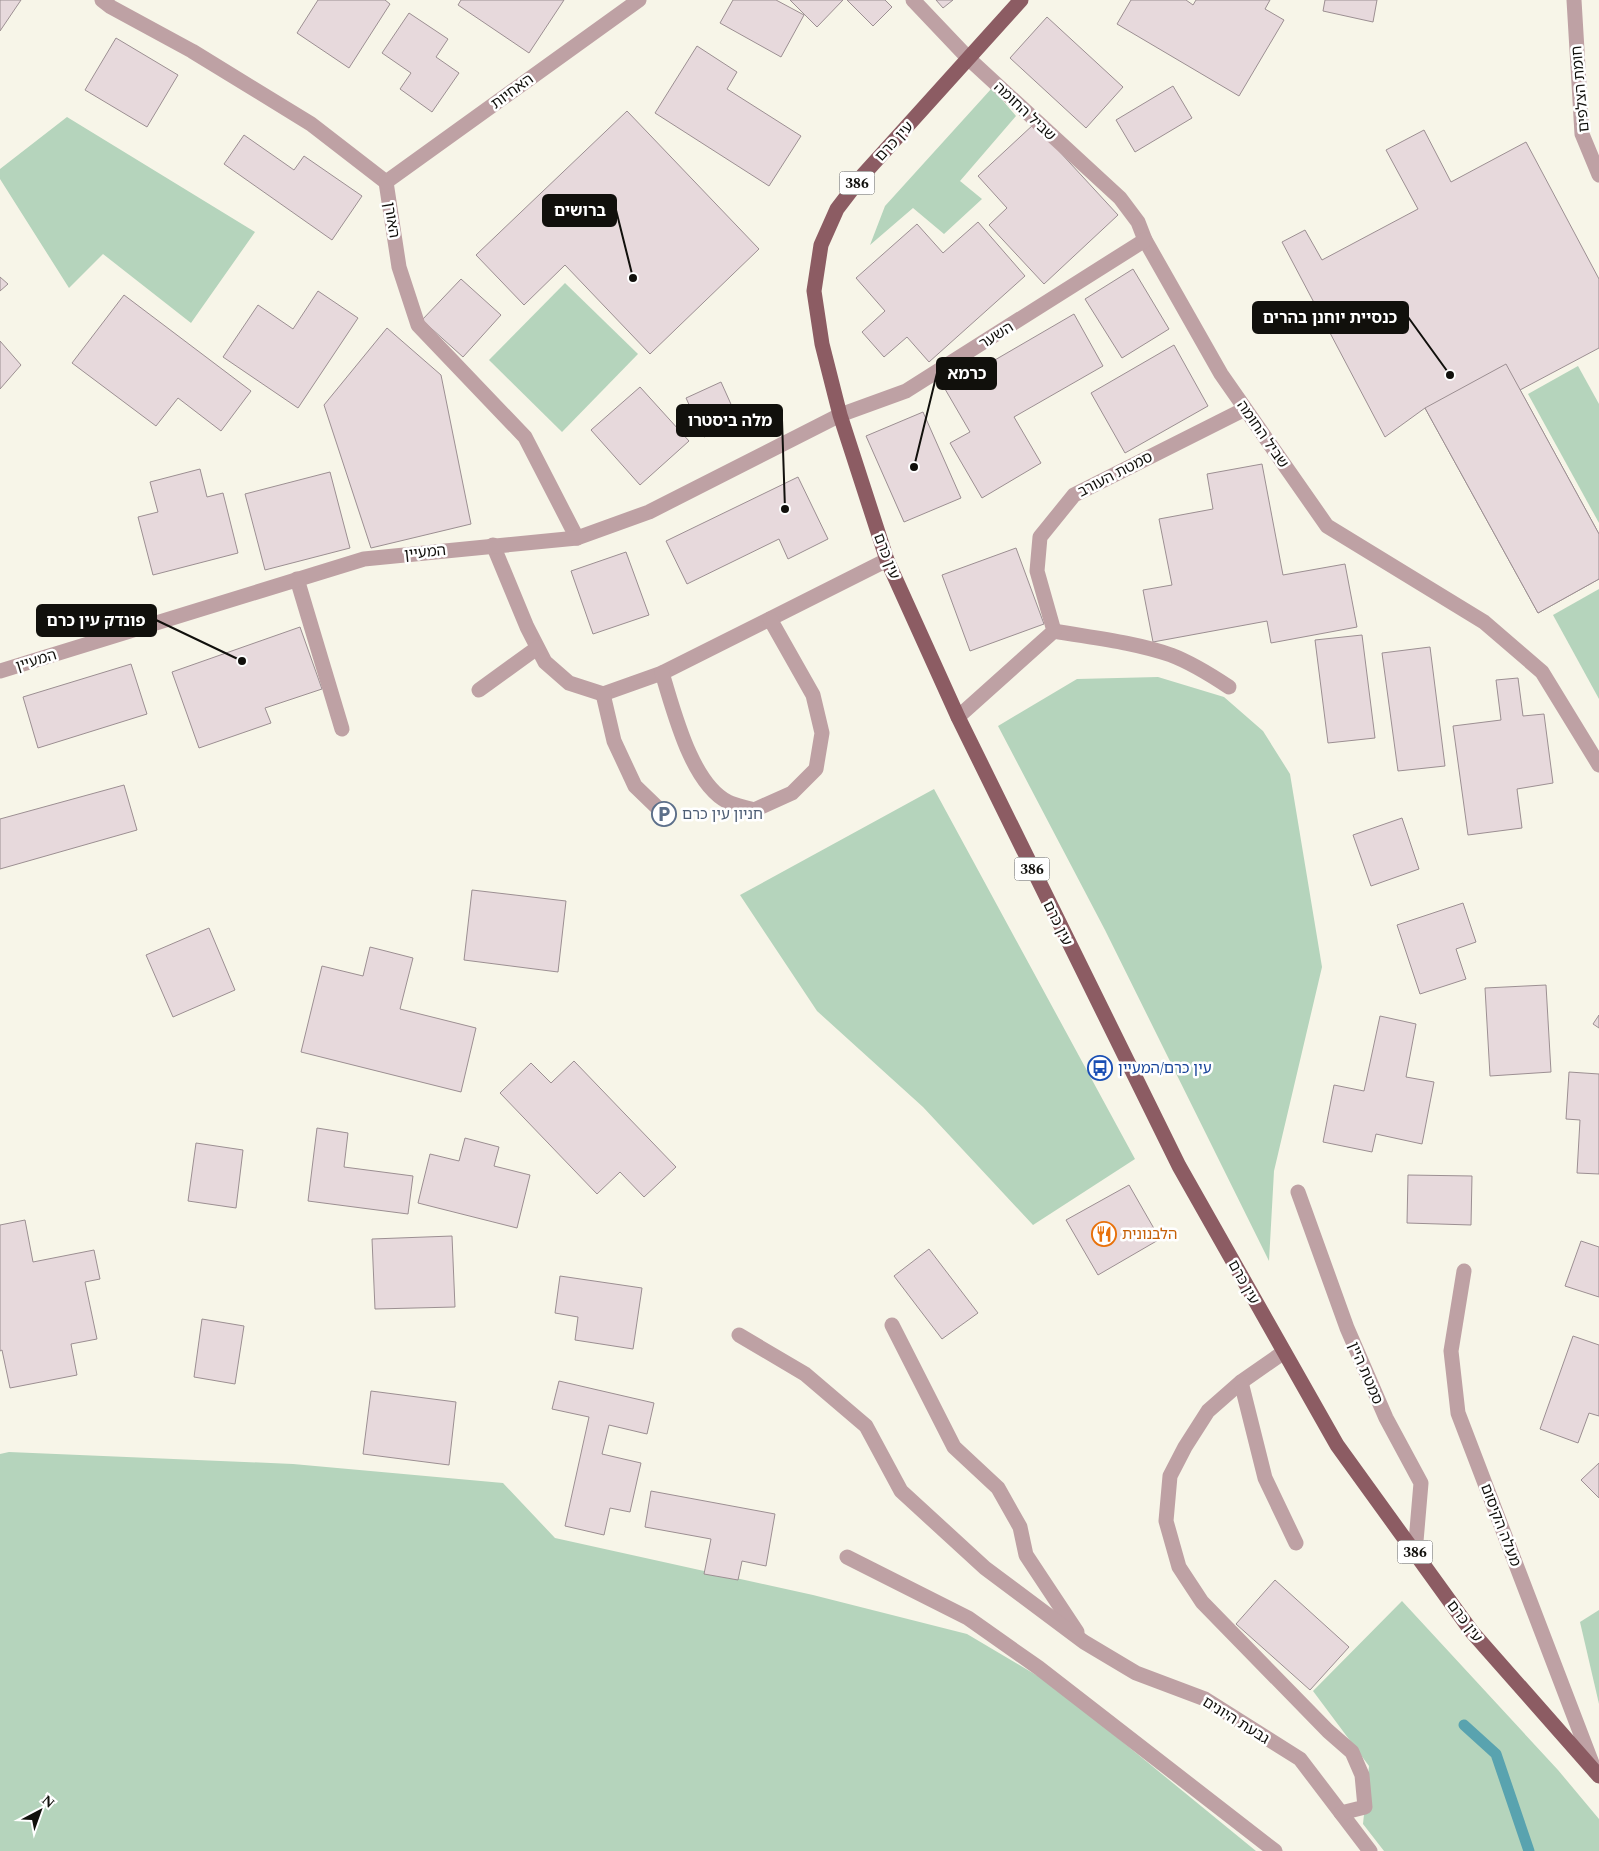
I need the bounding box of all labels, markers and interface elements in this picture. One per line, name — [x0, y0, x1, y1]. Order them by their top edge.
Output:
street label: חומת הצלפים — [1565, 45, 1596, 133]
street label: האחיות — [486, 68, 538, 115]
street label: שביל החומה — [988, 76, 1061, 146]
street label: עין כרם — [870, 116, 919, 167]
road number: 386 — [840, 172, 874, 194]
callout: ברושים — [543, 195, 616, 226]
text: ברושים — [554, 199, 607, 223]
street label: האורן — [377, 200, 406, 240]
callout: כנסיית יוחנן בהרים — [1253, 302, 1408, 333]
text: כנסיית יוחנן בהרים — [1263, 306, 1397, 330]
street label: השער — [974, 316, 1018, 355]
callout: כרמא — [937, 358, 996, 389]
text: כרמא — [948, 362, 986, 386]
street label: שביל החומה — [1231, 396, 1294, 473]
callout: מלה ביסטרו — [677, 405, 782, 436]
text: מלה ביסטרו — [688, 409, 772, 433]
street label: סמטת העורב — [1074, 446, 1157, 503]
street label: עין כרם — [867, 530, 906, 583]
street label: המעיין — [403, 539, 447, 566]
callout: פונדק עין כרם — [37, 605, 156, 636]
text: פונדק עין כרם — [47, 609, 145, 633]
street label: המעיין — [13, 643, 60, 678]
parking icon: חניון עין כרם — [651, 801, 677, 827]
place label: חניון עין כרם — [682, 803, 763, 826]
road number: 386 — [1014, 858, 1050, 881]
street label: עין כרם — [1037, 897, 1078, 950]
bus stop icon: עין כרם/המעיין — [1087, 1055, 1113, 1081]
place label: עין כרם/המעיין — [1118, 1057, 1212, 1080]
restaurant icon: הלבנונית — [1091, 1221, 1117, 1247]
place label: הלבנונית — [1122, 1223, 1177, 1246]
street label: עין כרם — [1222, 1256, 1265, 1309]
street label: סמטת היין — [1342, 1338, 1389, 1408]
street label: מעלה הקיסום — [1474, 1480, 1527, 1570]
road number: 386 — [1398, 1540, 1432, 1564]
street label: עין כרם — [1441, 1595, 1488, 1647]
street label: גבעת היונים — [1198, 1691, 1274, 1750]
north arrow — [15, 1786, 65, 1836]
text: N — [37, 1790, 59, 1813]

